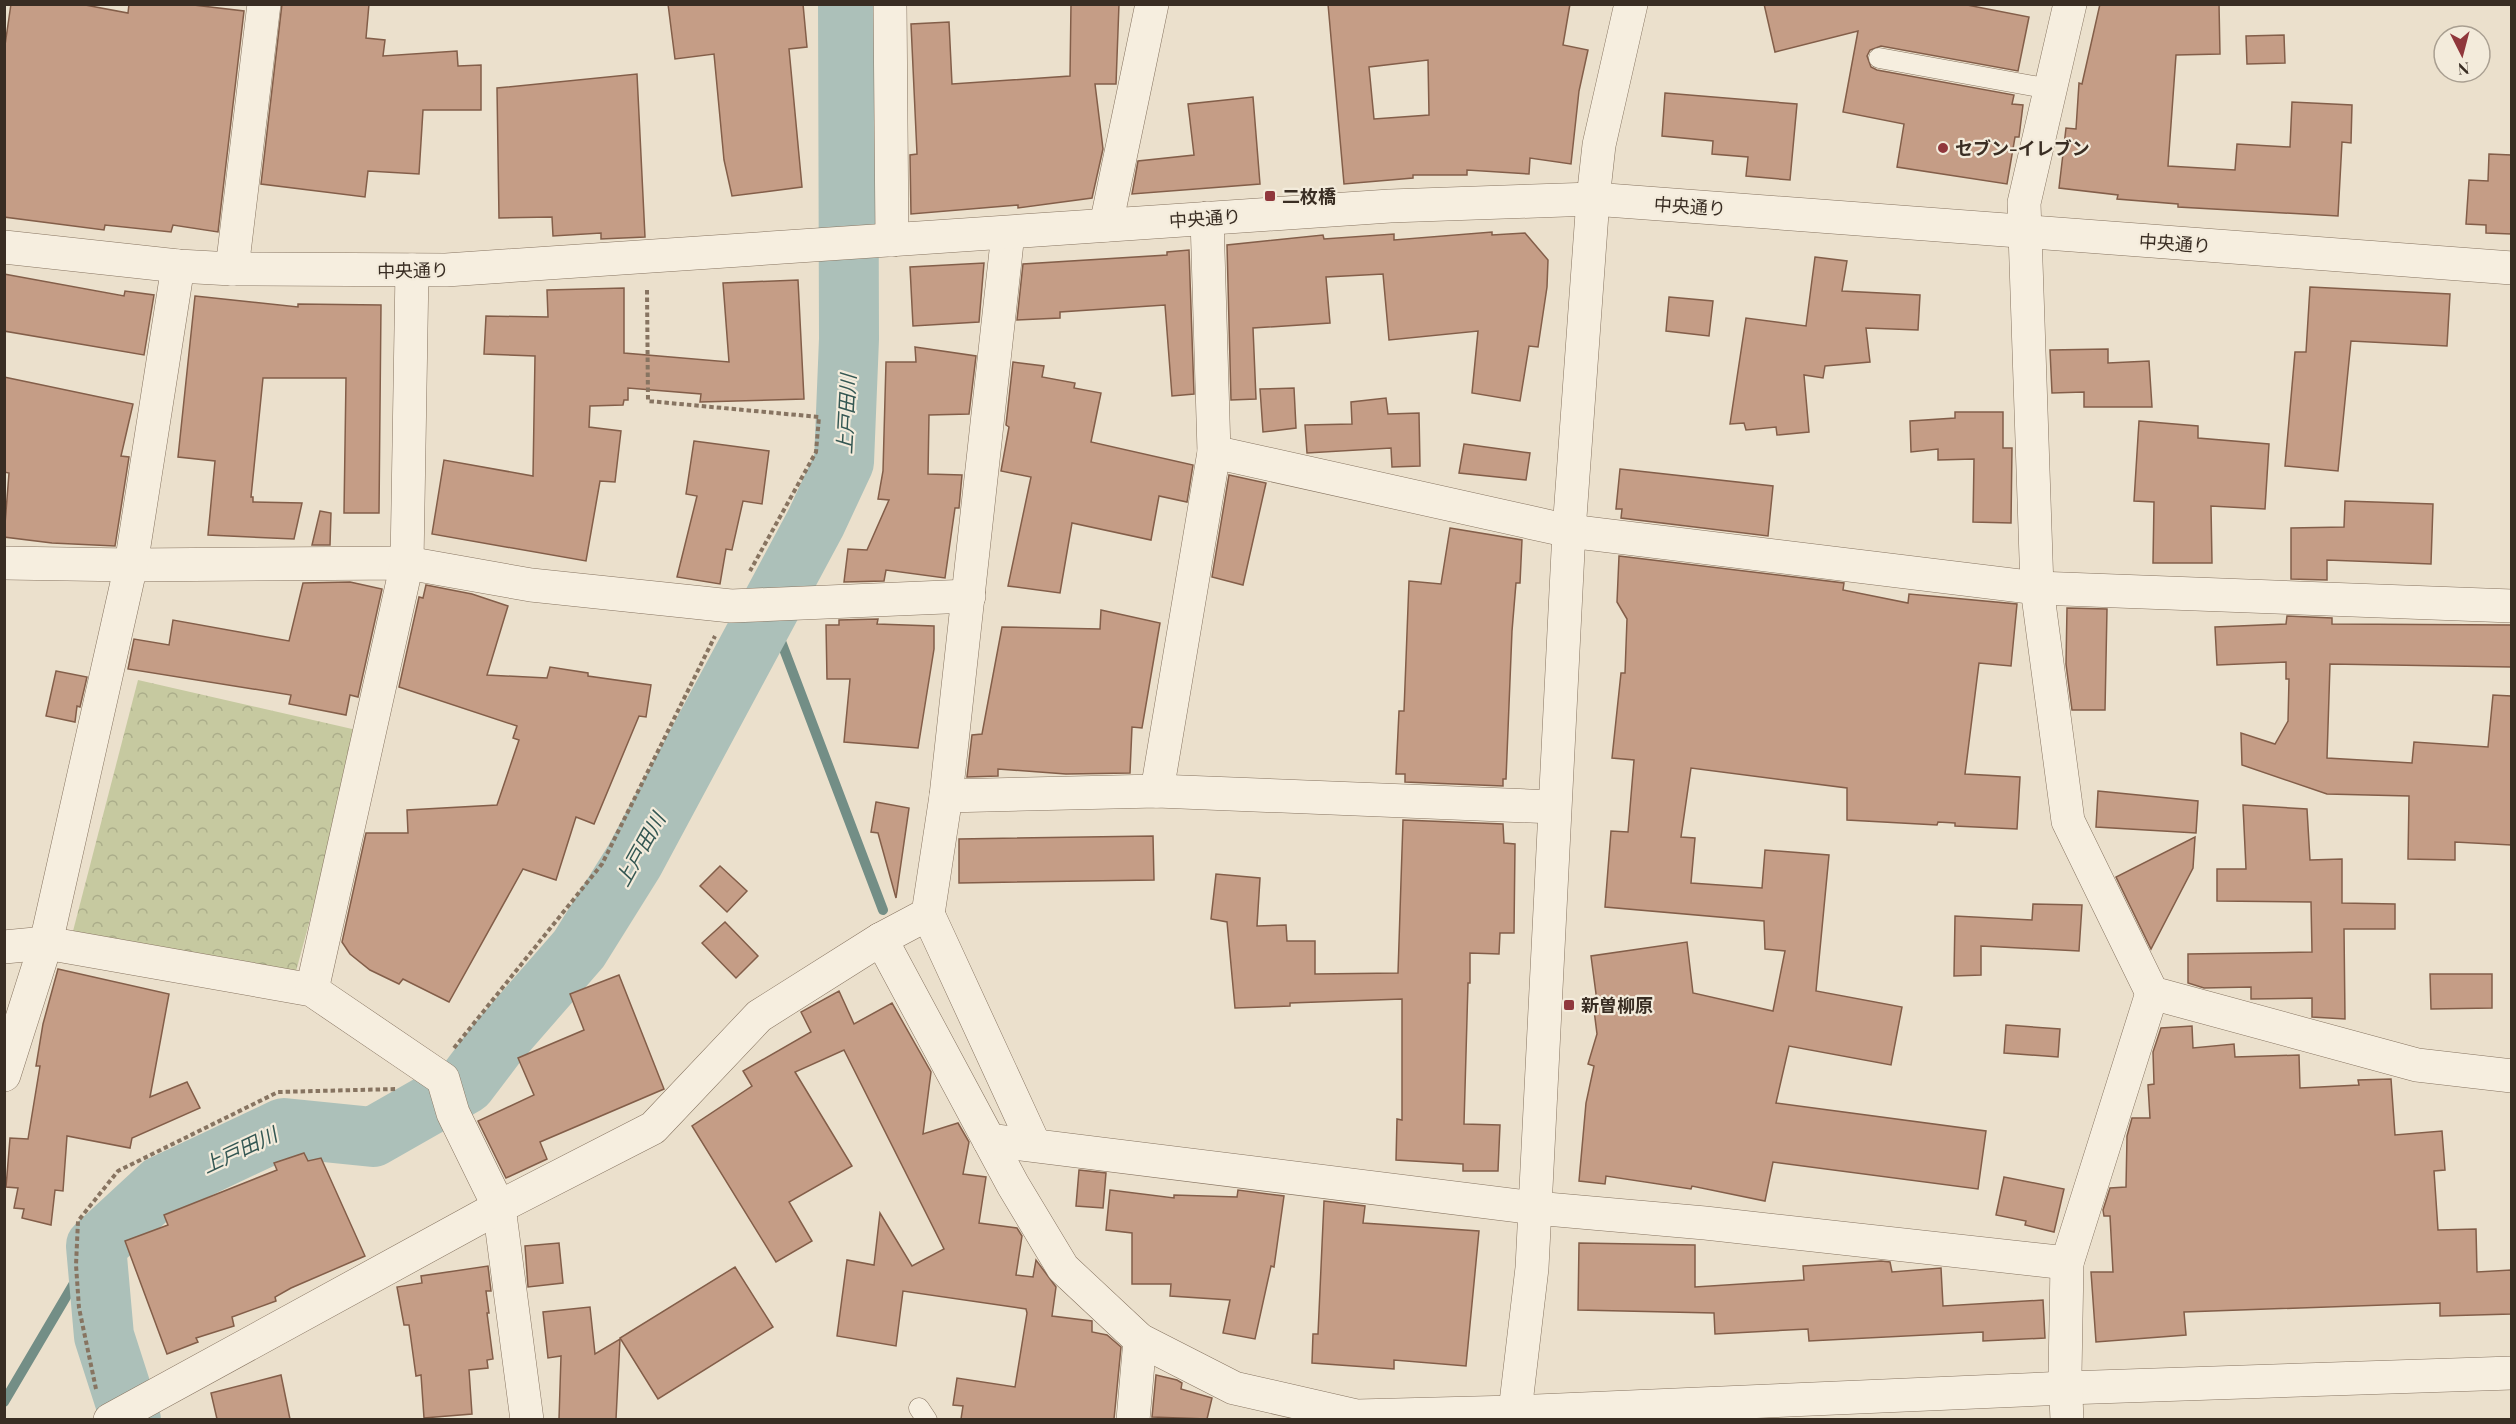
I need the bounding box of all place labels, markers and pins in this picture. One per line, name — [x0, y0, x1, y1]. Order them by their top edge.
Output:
place label: セブン-イレブン — [1955, 136, 2090, 160]
marker: セブン-イレブン — [1936, 141, 1950, 155]
place label: 二枚橋 — [1282, 184, 1336, 208]
marker: 二枚橋 — [1263, 189, 1277, 203]
place label: 新曽柳原 — [1581, 993, 1653, 1017]
marker: 新曽柳原 — [1562, 998, 1576, 1012]

